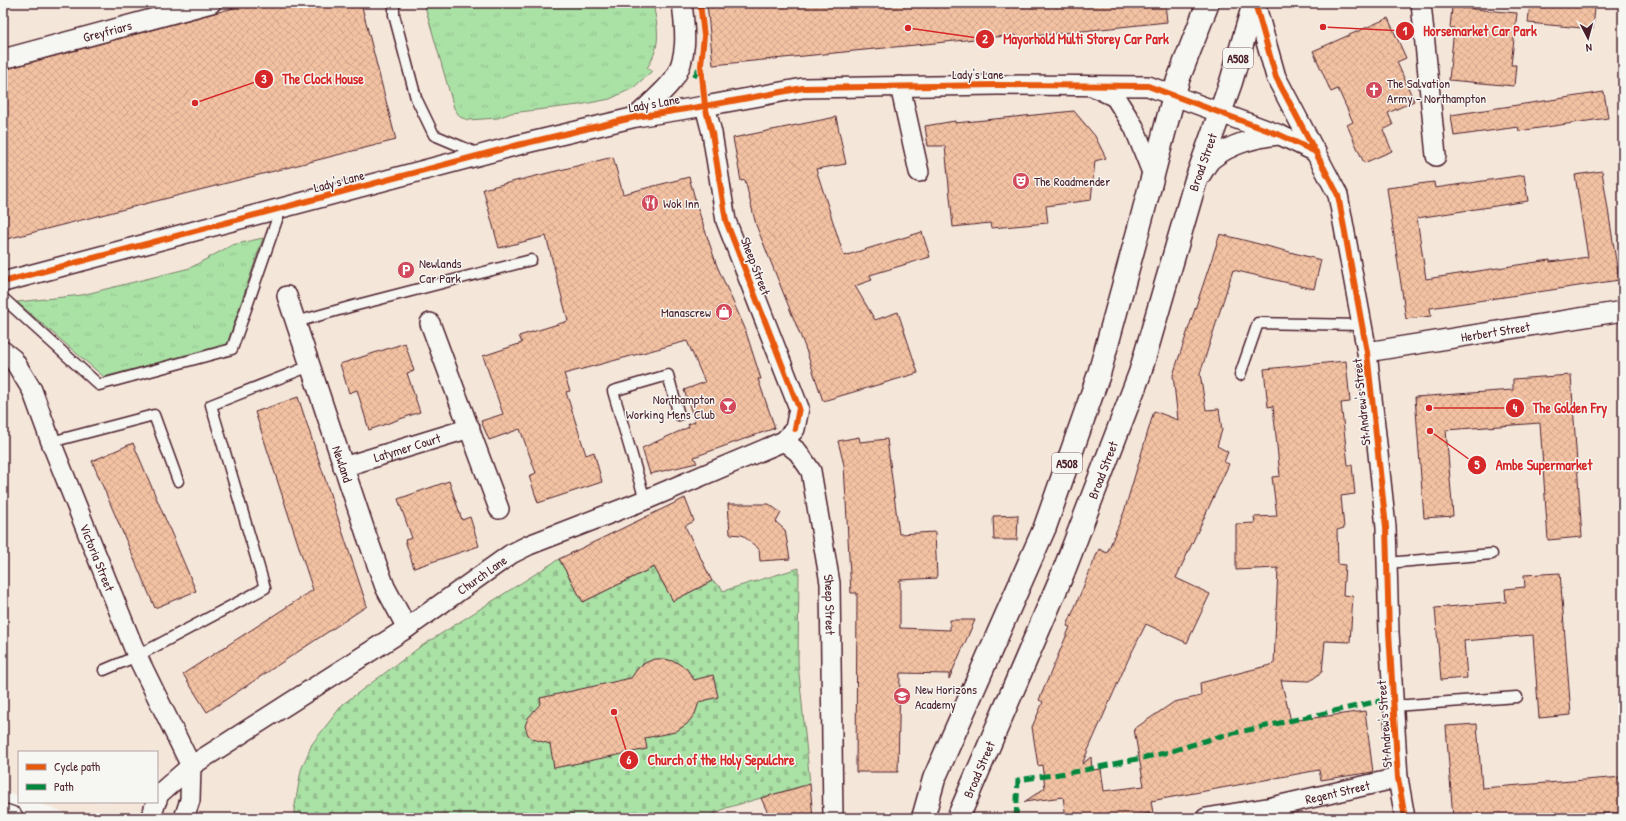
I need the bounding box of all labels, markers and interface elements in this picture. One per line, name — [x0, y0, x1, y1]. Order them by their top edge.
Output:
street label: Greyfriars — [81, 16, 134, 46]
callout: Horsemarket Car Park — [1395, 18, 1544, 44]
north arrow — [1568, 18, 1608, 58]
text: Horsemarket Car Park — [1423, 21, 1537, 40]
text: 1 — [1403, 22, 1408, 39]
callout: Mayorhold Multi Storey Car Park — [975, 26, 1176, 52]
text: Mayorhold Multi Storey Car Park — [1003, 29, 1169, 50]
text: 2 — [982, 30, 988, 47]
text: N — [1585, 41, 1593, 55]
road number: A508 — [1223, 48, 1253, 68]
street label: Lady's Lane — [952, 65, 1004, 83]
callout: The Clock House — [254, 66, 371, 92]
text: The Clock House — [281, 69, 364, 88]
text: 3 — [261, 70, 267, 87]
place label: The Salvation Army - Northampton — [1387, 74, 1486, 107]
church icon: The Salvation Army - Northampton — [1364, 80, 1384, 100]
street label: Lady's Lane — [627, 90, 681, 116]
street label: Broad Street — [1184, 130, 1221, 193]
street label: Lady's Lane — [312, 166, 366, 196]
theatre icon: The Roadmender — [1011, 171, 1031, 191]
place label: The Roadmender — [1034, 172, 1110, 190]
restaurant icon: Wok Inn — [640, 193, 660, 213]
place label: Wok Inn — [663, 194, 700, 212]
street label: Sheep Street — [737, 234, 775, 298]
place label: Newlands Car Park — [419, 254, 462, 287]
parking icon: Newlands Car Park — [396, 260, 416, 280]
shop icon: Manascrew — [714, 302, 734, 322]
place label: Manascrew — [661, 303, 711, 321]
street label: Herbert Street — [1460, 317, 1532, 346]
street label: St Andrew's Street — [1347, 357, 1375, 446]
place label: Northampton Working Mens Club — [626, 390, 715, 423]
callout: The Golden Fry — [1505, 395, 1615, 421]
bar icon: Northampton Working Mens Club — [718, 396, 738, 416]
text: The Golden Fry — [1532, 398, 1607, 419]
text: 4 — [1513, 399, 1518, 416]
street label: Latymer Court — [371, 428, 443, 466]
street label: Broad Street — [1083, 438, 1122, 501]
street label: Newland — [328, 443, 357, 485]
callout: Ambe Supermarket — [1467, 452, 1600, 478]
road number: A508 — [1052, 453, 1082, 473]
text: Ambe Supermarket — [1496, 455, 1593, 476]
text: 5 — [1474, 456, 1480, 473]
street label: Victoria Street — [76, 521, 119, 594]
street label: Church Lane — [453, 551, 510, 599]
street label: Sheep Street — [820, 573, 840, 636]
street label: St Andrew's Street — [1372, 679, 1396, 768]
place label: New Horizons Academy — [915, 680, 977, 713]
school or university icon: New Horizons Academy — [892, 686, 912, 706]
street label: Broad Street — [959, 738, 999, 801]
callout: Church of the Holy Sepulchre — [619, 747, 802, 773]
text: Church of the Holy Sepulchre — [647, 750, 795, 771]
legend — [18, 751, 158, 803]
text: 6 — [627, 751, 632, 768]
text: Cycle path — [54, 758, 100, 775]
street label: Regent Street — [1303, 776, 1372, 808]
text: Path — [54, 778, 74, 795]

